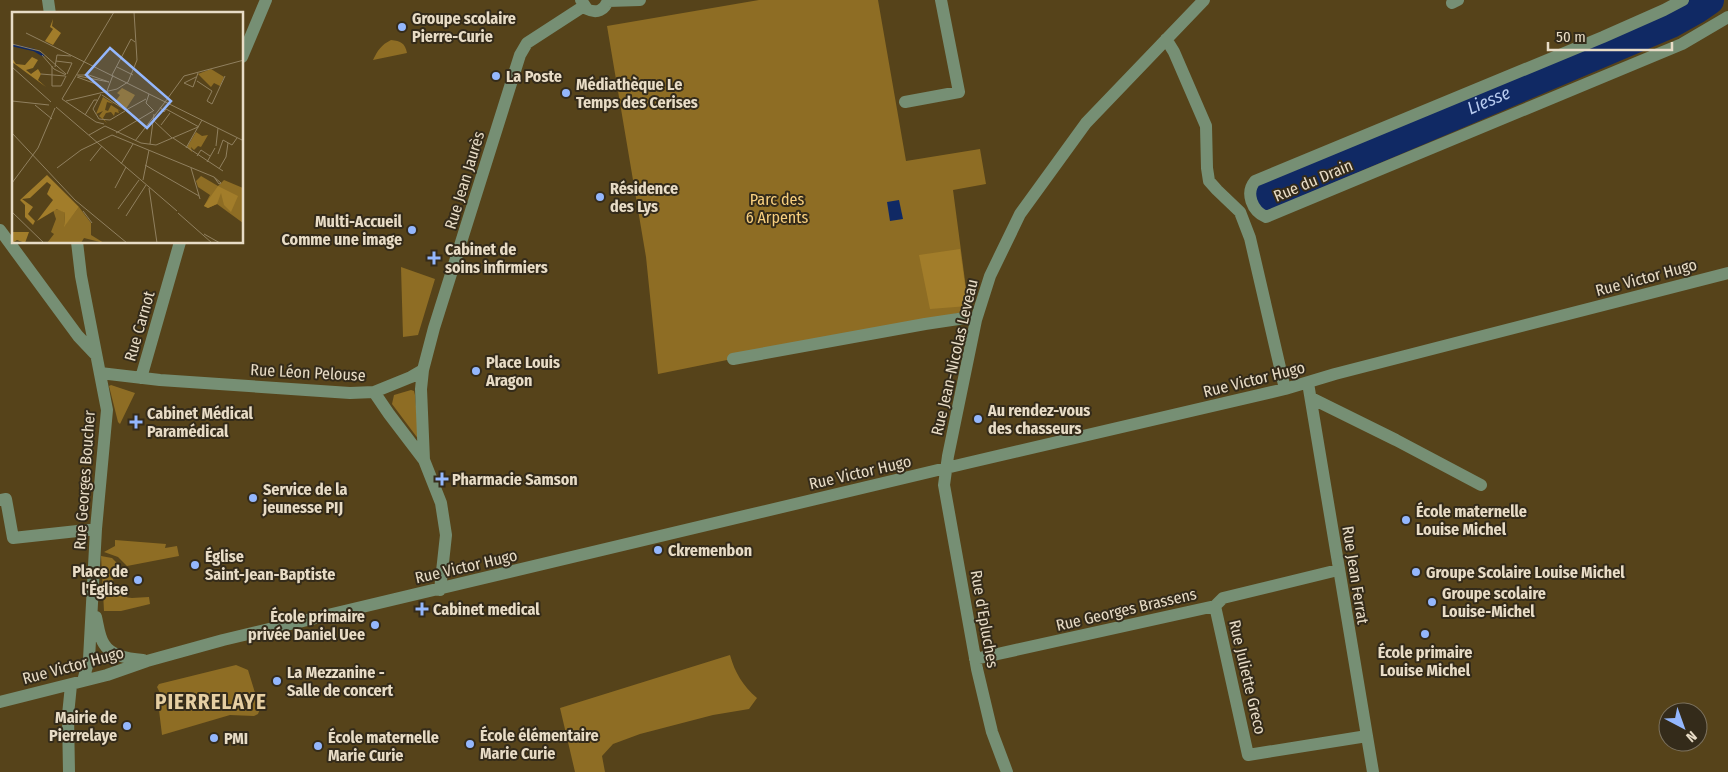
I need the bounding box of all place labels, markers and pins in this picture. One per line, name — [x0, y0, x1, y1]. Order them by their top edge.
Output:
place label: Groupe scolaire Pierre-Curie — [412, 9, 516, 46]
marker: Groupe scolaire Pierre-Curie — [396, 21, 408, 33]
place label: La Poste — [506, 67, 562, 86]
marker: La Poste — [490, 70, 502, 82]
place label: Médiathèque Le Temps des Cerises — [576, 75, 698, 112]
marker: Médiathèque Le Temps des Cerises — [560, 87, 572, 99]
place label: Résidence des Lys — [610, 179, 678, 216]
marker: Résidence des Lys — [594, 191, 606, 203]
place label: Multi-Accueil Comme une image — [282, 212, 403, 249]
marker: Multi-Accueil Comme une image — [406, 224, 418, 236]
place label: Cabinet de soins infirmiers — [445, 240, 548, 277]
marker: Cabinet de soins infirmiers — [427, 251, 441, 265]
place label: Place Louis Aragon — [485, 353, 560, 390]
marker: Place Louis Aragon — [470, 365, 482, 377]
place label: Au rendez-vous des chasseurs — [987, 401, 1090, 438]
place label: Cabinet Médical Paramédical — [147, 404, 254, 441]
marker: Au rendez-vous des chasseurs — [972, 413, 984, 425]
marker: Cabinet Médical Paramédical — [129, 415, 143, 429]
place label: Pharmacie Samson — [452, 470, 578, 489]
marker: Pharmacie Samson — [436, 473, 448, 485]
place label: Service de la jeunesse PIJ — [262, 480, 347, 517]
marker: Service de la jeunesse PIJ — [247, 492, 259, 504]
place label: École maternelle Louise Michel — [1416, 501, 1527, 539]
marker: École maternelle Louise Michel — [1400, 514, 1412, 526]
place label: Ckremenbon — [668, 541, 752, 560]
marker: Ckremenbon — [652, 544, 664, 556]
place label: Église Saint-Jean-Baptiste — [205, 546, 335, 584]
marker: Église Saint-Jean-Baptiste — [189, 559, 201, 571]
place label: Place de l'Église — [72, 562, 128, 599]
place label: Groupe Scolaire Louise Michel — [1426, 563, 1625, 582]
marker: Groupe Scolaire Louise Michel — [1410, 566, 1422, 578]
marker: Place de l'Église — [132, 574, 144, 586]
place label: Groupe scolaire Louise-Michel — [1442, 584, 1546, 621]
marker: Groupe scolaire Louise-Michel — [1426, 596, 1438, 608]
place label: Cabinet medical — [433, 600, 540, 619]
marker: Cabinet medical — [415, 602, 429, 616]
place label: École primaire privée Daniel Uee — [248, 606, 365, 644]
marker: École primaire privée Daniel Uee — [369, 619, 381, 631]
marker: École primaire Louise Michel — [1419, 628, 1431, 640]
place label: École primaire Louise Michel — [1378, 642, 1472, 680]
place label: La Mezzanine - Salle de concert — [287, 663, 394, 700]
marker: La Mezzanine - Salle de concert — [271, 675, 283, 687]
place label: Mairie de Pierrelaye — [49, 708, 117, 745]
marker: Mairie de Pierrelaye — [121, 720, 133, 732]
place label: École élémentaire Marie Curie — [480, 725, 599, 763]
place label: École maternelle Marie Curie — [328, 727, 439, 765]
place label: PMI — [224, 729, 248, 748]
marker: PMI — [208, 732, 220, 744]
marker: École élémentaire Marie Curie — [464, 738, 476, 750]
marker: École maternelle Marie Curie — [312, 740, 324, 752]

